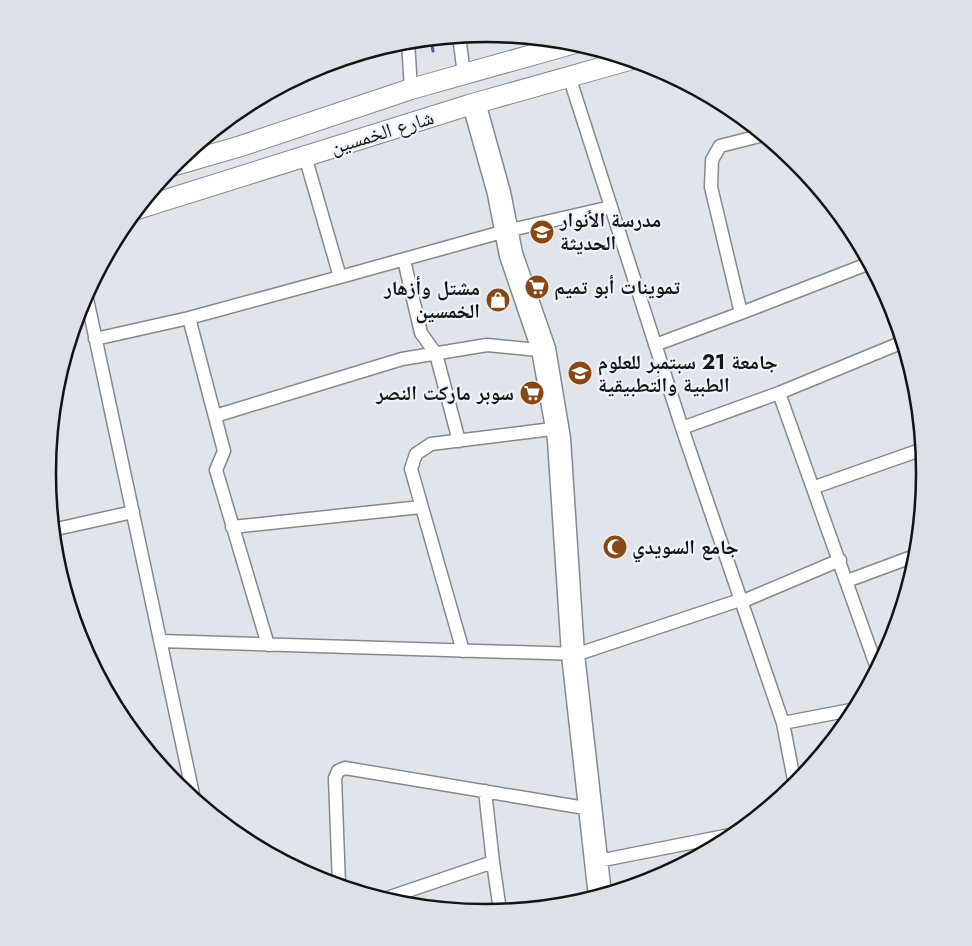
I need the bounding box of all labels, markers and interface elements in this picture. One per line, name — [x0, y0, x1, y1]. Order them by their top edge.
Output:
street label: شارع الخمسين — [327, 103, 437, 162]
place label: مدرسة الأنوار الحديثة — [559, 206, 661, 258]
school or university icon: مدرسة الأنوار الحديثة — [529, 219, 555, 245]
place label: تموينات أبو تميم — [554, 273, 680, 302]
place label: مشتل وأزهار الخمسين — [383, 274, 480, 326]
supermarket icon: تموينات أبو تميم — [524, 274, 550, 300]
shop icon: مشتل وأزهار الخمسين — [485, 287, 511, 313]
place label: جامعة 21 سبتمبر للعلوم الطبية والتطبيقية — [598, 348, 778, 400]
school or university icon: جامعة 21 سبتمبر للعلوم الطبية والتطبيقية — [567, 360, 593, 386]
place label: سوبر ماركت النصر — [375, 379, 514, 408]
supermarket icon: سوبر ماركت النصر — [519, 380, 545, 406]
place label: جامع السويدي — [632, 533, 739, 563]
mosque icon: جامع السويدي — [602, 534, 628, 560]

